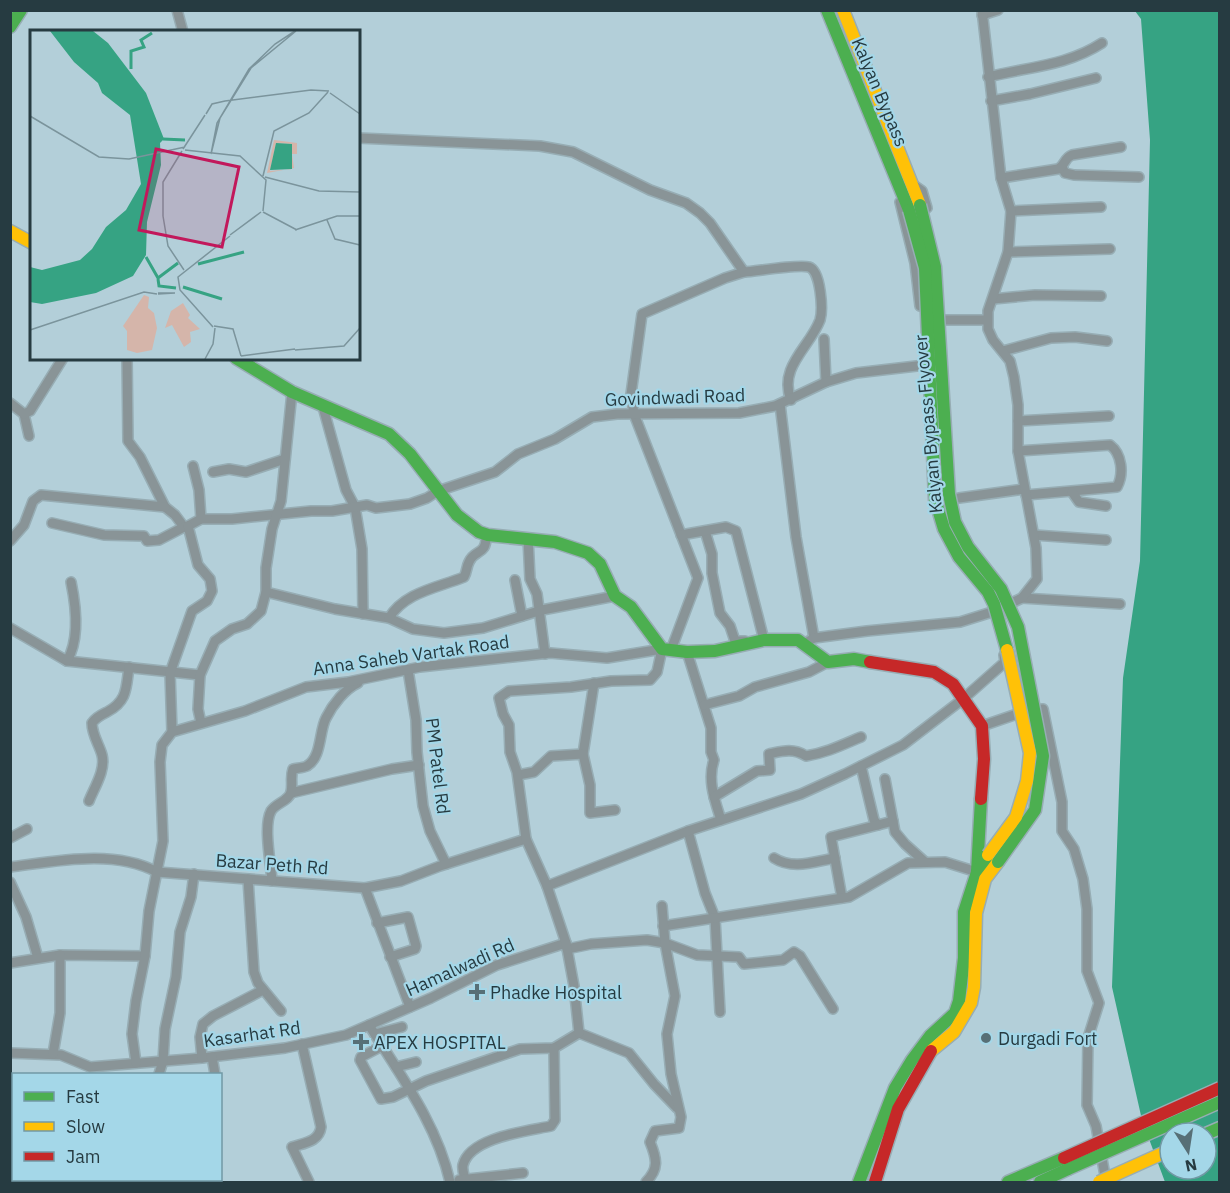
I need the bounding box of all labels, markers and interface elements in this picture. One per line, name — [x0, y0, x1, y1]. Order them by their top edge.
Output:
inset map — [30, 30, 360, 360]
street label: Kalyan Bypass — [847, 34, 913, 150]
street label: Kalyan Bypass Flyover — [909, 333, 947, 514]
street label: Govindwadi Road — [604, 383, 746, 411]
street label: Anna Saheb Vartak Road — [311, 630, 511, 680]
street label: PM Patel Rd — [421, 716, 455, 816]
street label: Bazar Peth Rd — [215, 849, 329, 879]
street label: Hamalwadi Rd — [402, 933, 518, 1001]
place label: Phadke Hospital — [490, 981, 622, 1004]
marker: Phadke Hospital — [468, 983, 486, 1001]
street label: Kasarhat Rd — [202, 1016, 302, 1052]
place label: Durgadi Fort — [998, 1027, 1097, 1050]
place label: APEX HOSPITAL — [374, 1031, 506, 1054]
marker: Durgadi Fort — [979, 1031, 993, 1045]
marker: APEX HOSPITAL — [352, 1033, 370, 1051]
legend — [12, 1073, 222, 1181]
text: Fast — [66, 1085, 100, 1108]
text: Slow — [66, 1115, 105, 1138]
north arrow — [1158, 1121, 1218, 1181]
text: Jam — [66, 1145, 101, 1168]
text: N — [1183, 1155, 1199, 1177]

